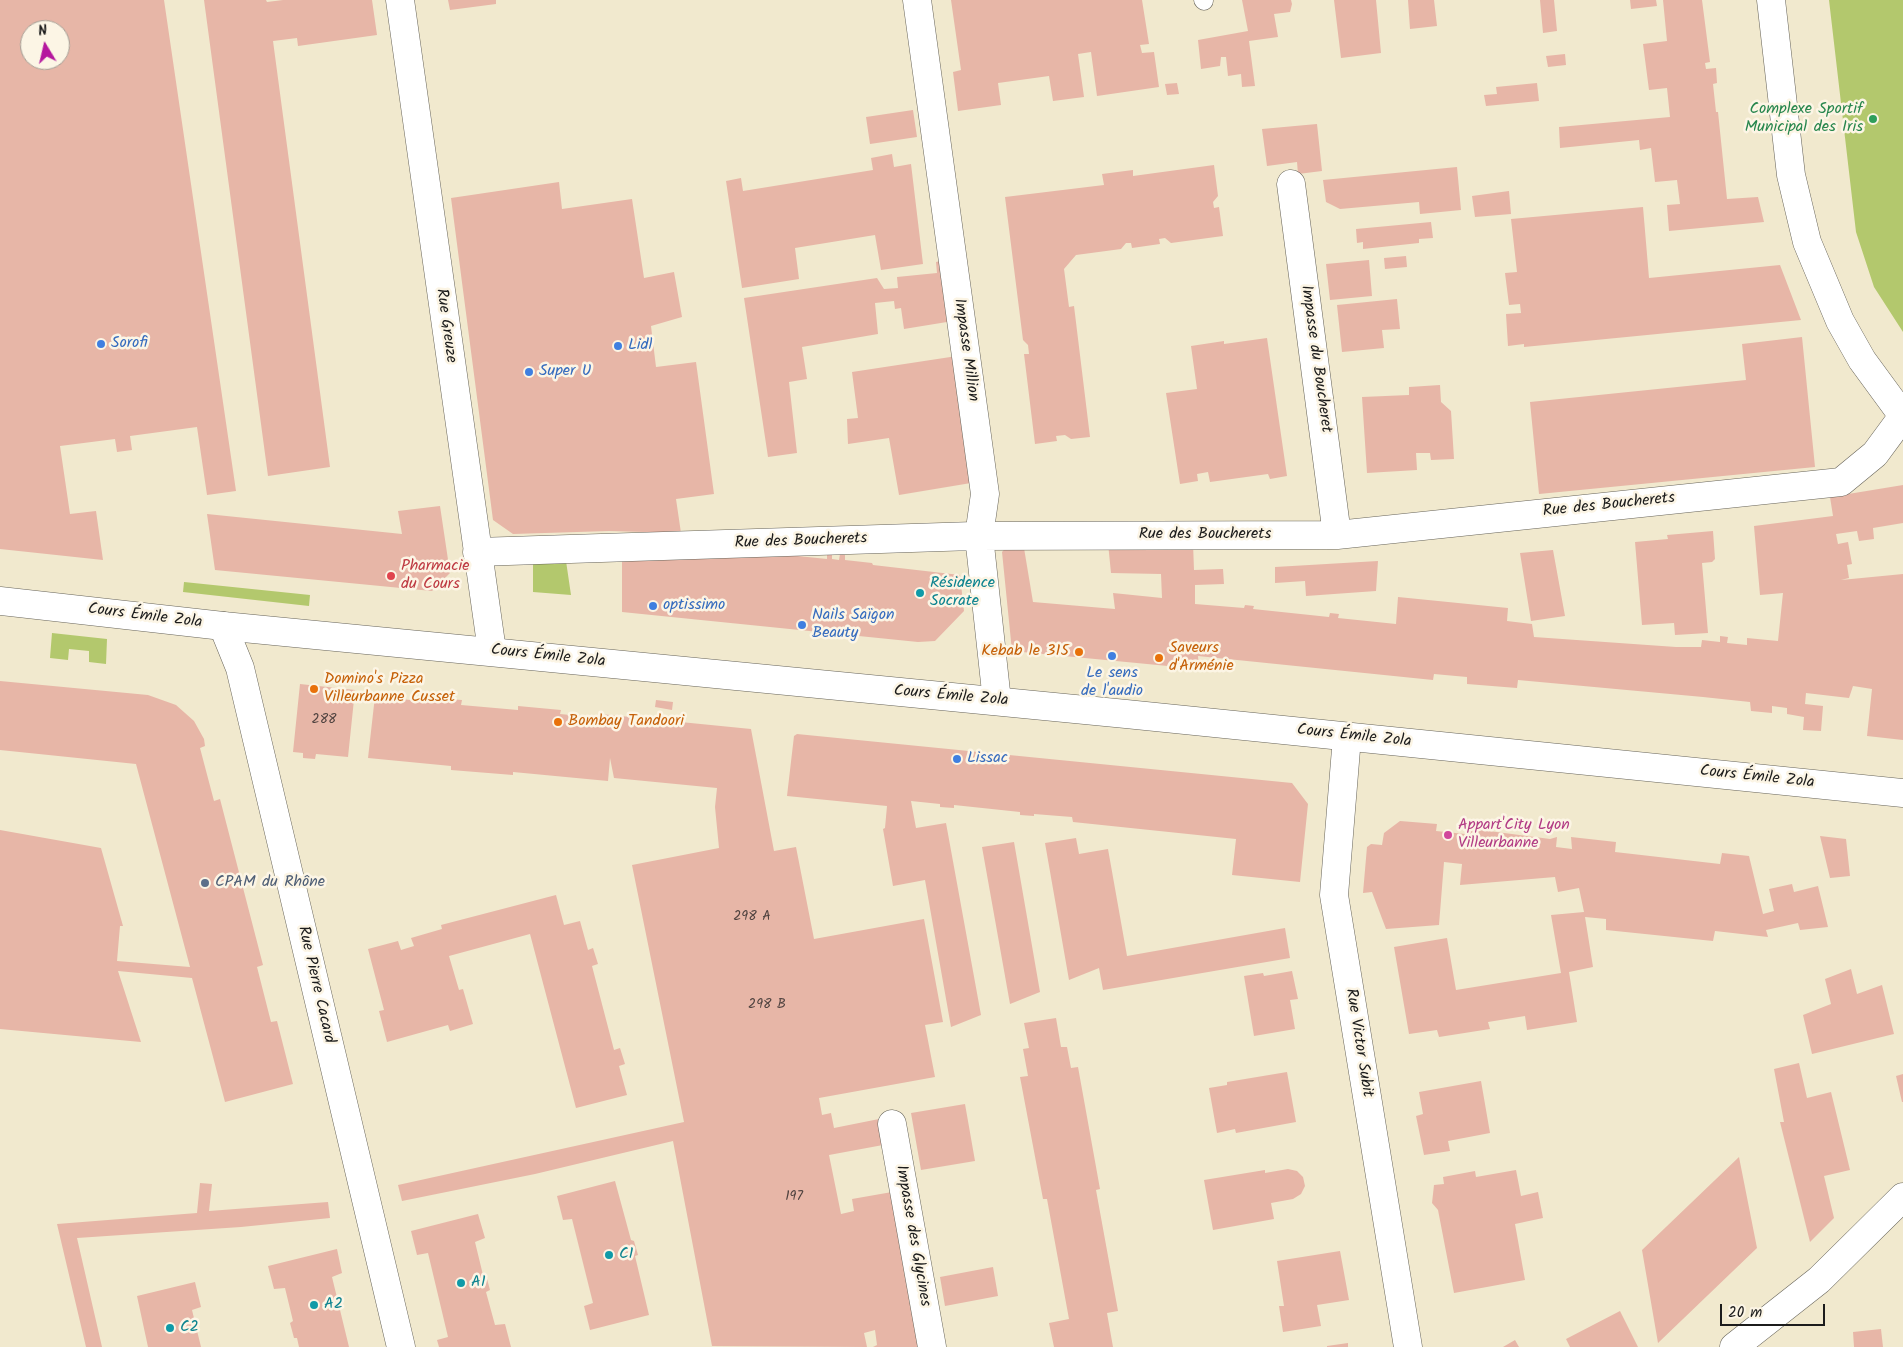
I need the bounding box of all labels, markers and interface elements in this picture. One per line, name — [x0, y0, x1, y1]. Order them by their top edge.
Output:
north arrow — [20, 20, 70, 70]
text: N — [37, 20, 49, 43]
place label: Complexe Sportif Municipal des Iris — [1745, 100, 1863, 138]
marker: Complexe Sportif Municipal des Iris — [1867, 113, 1879, 125]
street label: Impasse du Boucheret — [1295, 284, 1335, 434]
street label: Rue Greuze — [430, 288, 460, 364]
street label: Impasse Million — [948, 297, 982, 403]
place label: Sorofi — [111, 334, 148, 354]
place label: Lidl — [628, 336, 652, 356]
marker: Sorofi — [95, 338, 107, 350]
marker: Lidl — [612, 340, 624, 352]
place label: Super U — [539, 362, 591, 382]
marker: Super U — [523, 366, 535, 378]
street label: Rue des Boucherets — [1542, 490, 1676, 522]
street label: Rue des Boucherets — [1139, 525, 1271, 545]
street label: Rue des Boucherets — [734, 530, 868, 554]
place label: Pharmacie du Cours — [401, 557, 469, 595]
marker: Pharmacie du Cours — [385, 570, 397, 582]
place label: Résidence Socrate — [930, 574, 995, 612]
marker: Résidence Socrate — [914, 587, 926, 599]
place label: optissimo — [663, 596, 725, 616]
street label: Cours Émile Zola — [87, 600, 203, 634]
marker: optissimo — [647, 600, 659, 612]
place label: Nails Saïgon Beauty — [812, 606, 894, 644]
marker: Nails Saïgon Beauty — [796, 619, 808, 631]
place label: Saveurs d'Arménie — [1169, 639, 1234, 677]
street label: Cours Émile Zola — [490, 641, 606, 673]
place label: Kebab le 315 — [981, 642, 1069, 662]
marker: Kebab le 315 — [1073, 646, 1085, 658]
marker: Le sens de l'audio — [1106, 650, 1118, 662]
marker: Saveurs d'Arménie — [1153, 652, 1165, 664]
place label: Le sens de l'audio — [1081, 664, 1143, 702]
place label: Domino's Pizza Villeurbanne Cusset — [324, 670, 455, 708]
street label: Cours Émile Zola — [893, 682, 1009, 712]
marker: Domino's Pizza Villeurbanne Cusset — [308, 683, 320, 695]
place label: Bombay Tandoori — [568, 712, 684, 732]
house number: 288 — [312, 713, 336, 729]
marker: Bombay Tandoori — [552, 716, 564, 728]
street label: Cours Émile Zola — [1296, 721, 1412, 753]
place label: Lissac — [967, 749, 1008, 769]
marker: Lissac — [951, 753, 963, 765]
street label: Cours Émile Zola — [1699, 762, 1815, 794]
place label: Appart'City Lyon Villeurbanne — [1458, 816, 1570, 854]
marker: Appart'City Lyon Villeurbanne — [1442, 829, 1454, 841]
place label: CPAM du Rhône — [215, 873, 325, 893]
marker: CPAM du Rhône — [199, 877, 211, 889]
house number: 298 A — [733, 910, 771, 926]
street label: Rue Pierre Cacard — [292, 925, 338, 1045]
street label: Rue Victor Subit — [1340, 987, 1376, 1099]
house number: 298 B — [748, 998, 786, 1014]
street label: Impasse des Glycines — [890, 1164, 934, 1308]
house number: 197 — [785, 1190, 803, 1206]
place label: C1 — [619, 1245, 634, 1265]
marker: C1 — [603, 1249, 615, 1261]
place label: A1 — [471, 1273, 486, 1293]
marker: A1 — [455, 1277, 467, 1289]
scale bar — [1723, 1294, 1828, 1326]
place label: A2 — [324, 1295, 343, 1315]
marker: A2 — [308, 1299, 320, 1311]
text: 20 m — [1728, 1301, 1762, 1325]
place label: C2 — [180, 1318, 199, 1338]
marker: C2 — [164, 1322, 176, 1334]

